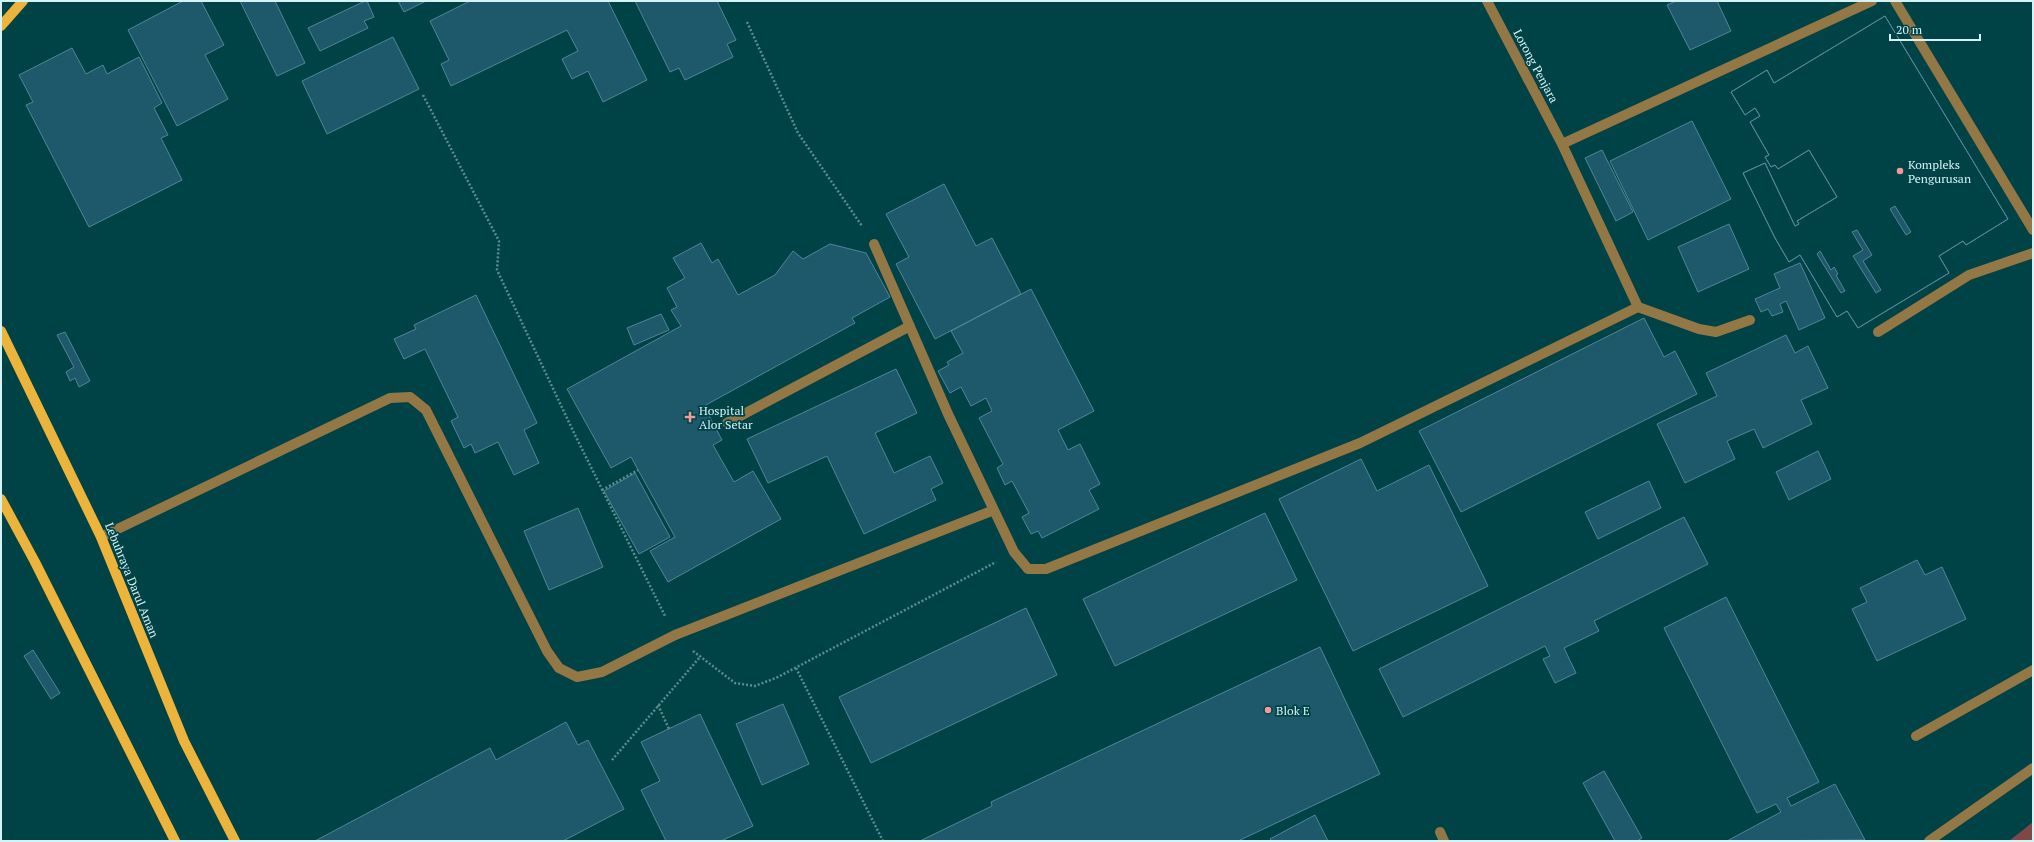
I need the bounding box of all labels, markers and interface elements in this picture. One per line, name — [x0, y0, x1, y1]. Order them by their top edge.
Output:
scale bar — [1890, 16, 1980, 42]
text: 20 m — [1896, 22, 1923, 37]
street label: Lorong Penjara — [1510, 27, 1562, 105]
place label: Kompleks Pengurusan — [1908, 157, 1971, 186]
marker: Kompleks Pengurusan — [1895, 166, 1905, 176]
place label: Hospital Alor Setar — [699, 403, 753, 432]
marker: Hospital Alor Setar — [684, 411, 696, 423]
street label: Lebuhraya Darul Aman — [102, 520, 162, 640]
place label: Blok E — [1276, 703, 1310, 718]
marker: Blok E — [1263, 705, 1273, 715]

